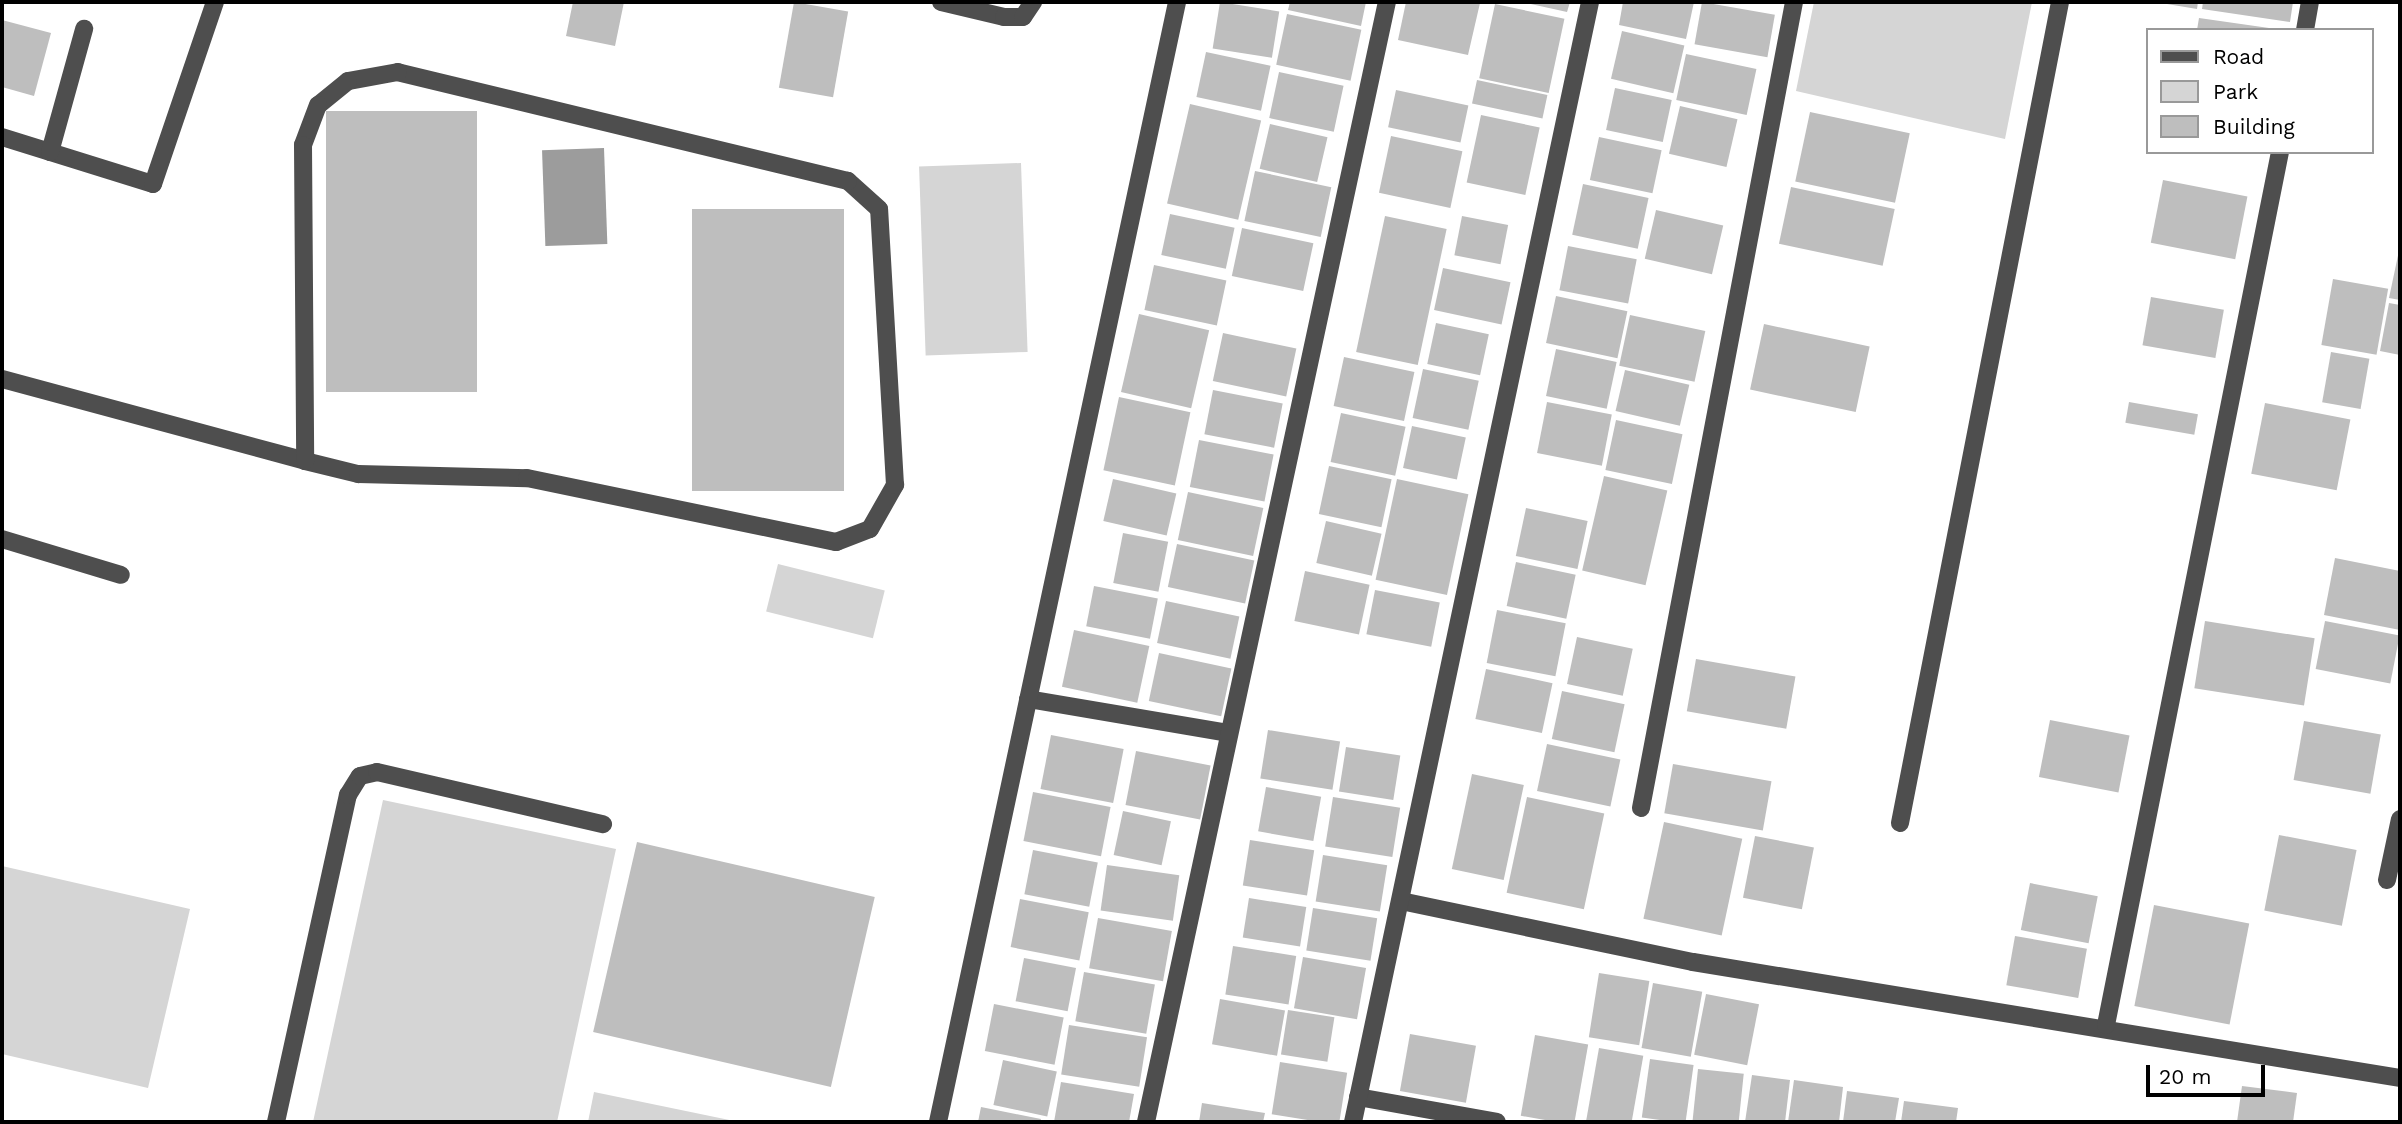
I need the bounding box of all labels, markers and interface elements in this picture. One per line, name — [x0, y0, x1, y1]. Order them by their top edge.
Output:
legend — [2146, 28, 2374, 154]
text: Road — [2213, 44, 2264, 69]
text: Park — [2213, 79, 2258, 104]
text: Building — [2213, 114, 2295, 139]
scale bar — [2150, 1050, 2269, 1094]
text: 20 m — [2159, 1064, 2211, 1089]

